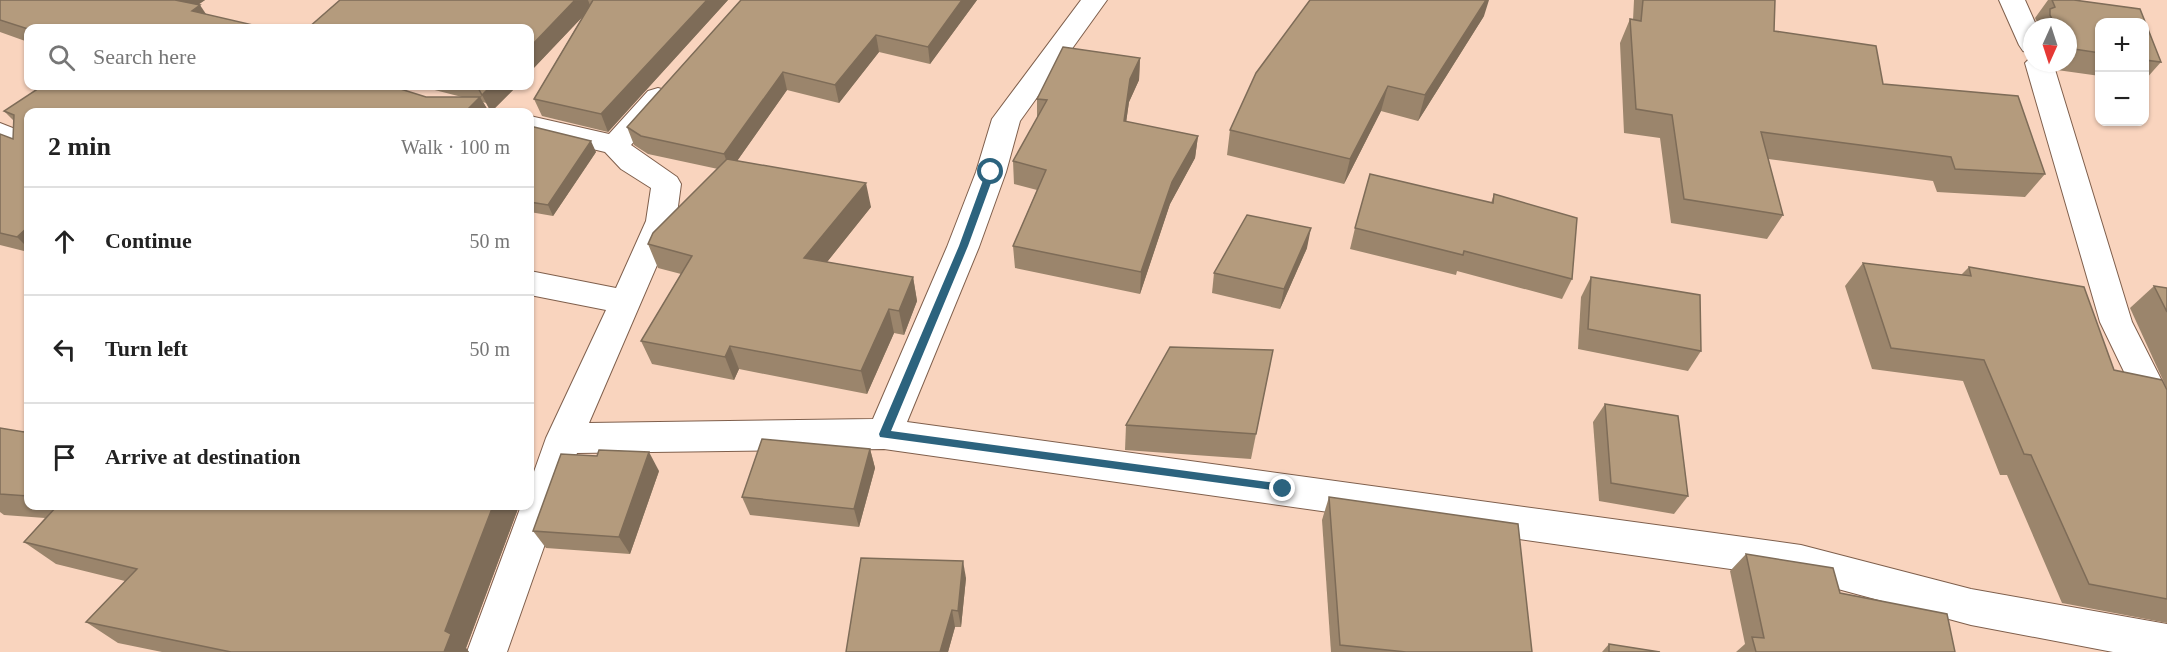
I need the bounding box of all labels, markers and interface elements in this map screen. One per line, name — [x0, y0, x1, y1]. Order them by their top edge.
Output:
north arrow — [2023, 18, 2077, 72]
map controls — [2095, 18, 2149, 126]
button: + — [2095, 18, 2149, 72]
search box — [24, 24, 534, 90]
icon: search — [45, 41, 78, 74]
text: Search here — [93, 44, 196, 69]
button: − — [2095, 72, 2149, 126]
text: 2 min — [48, 132, 111, 161]
text: Walk · 100 m — [401, 136, 510, 158]
route start — [977, 158, 1003, 184]
icon: ahead — [48, 225, 81, 258]
text: Continue — [105, 228, 192, 253]
text: 50 m — [469, 230, 510, 252]
icon: left — [48, 333, 81, 366]
text: Turn left — [105, 336, 188, 361]
text: 50 m — [469, 338, 510, 360]
icon: arrive — [48, 441, 81, 474]
text: Arrive at destination — [105, 444, 301, 469]
route end — [1269, 475, 1295, 501]

